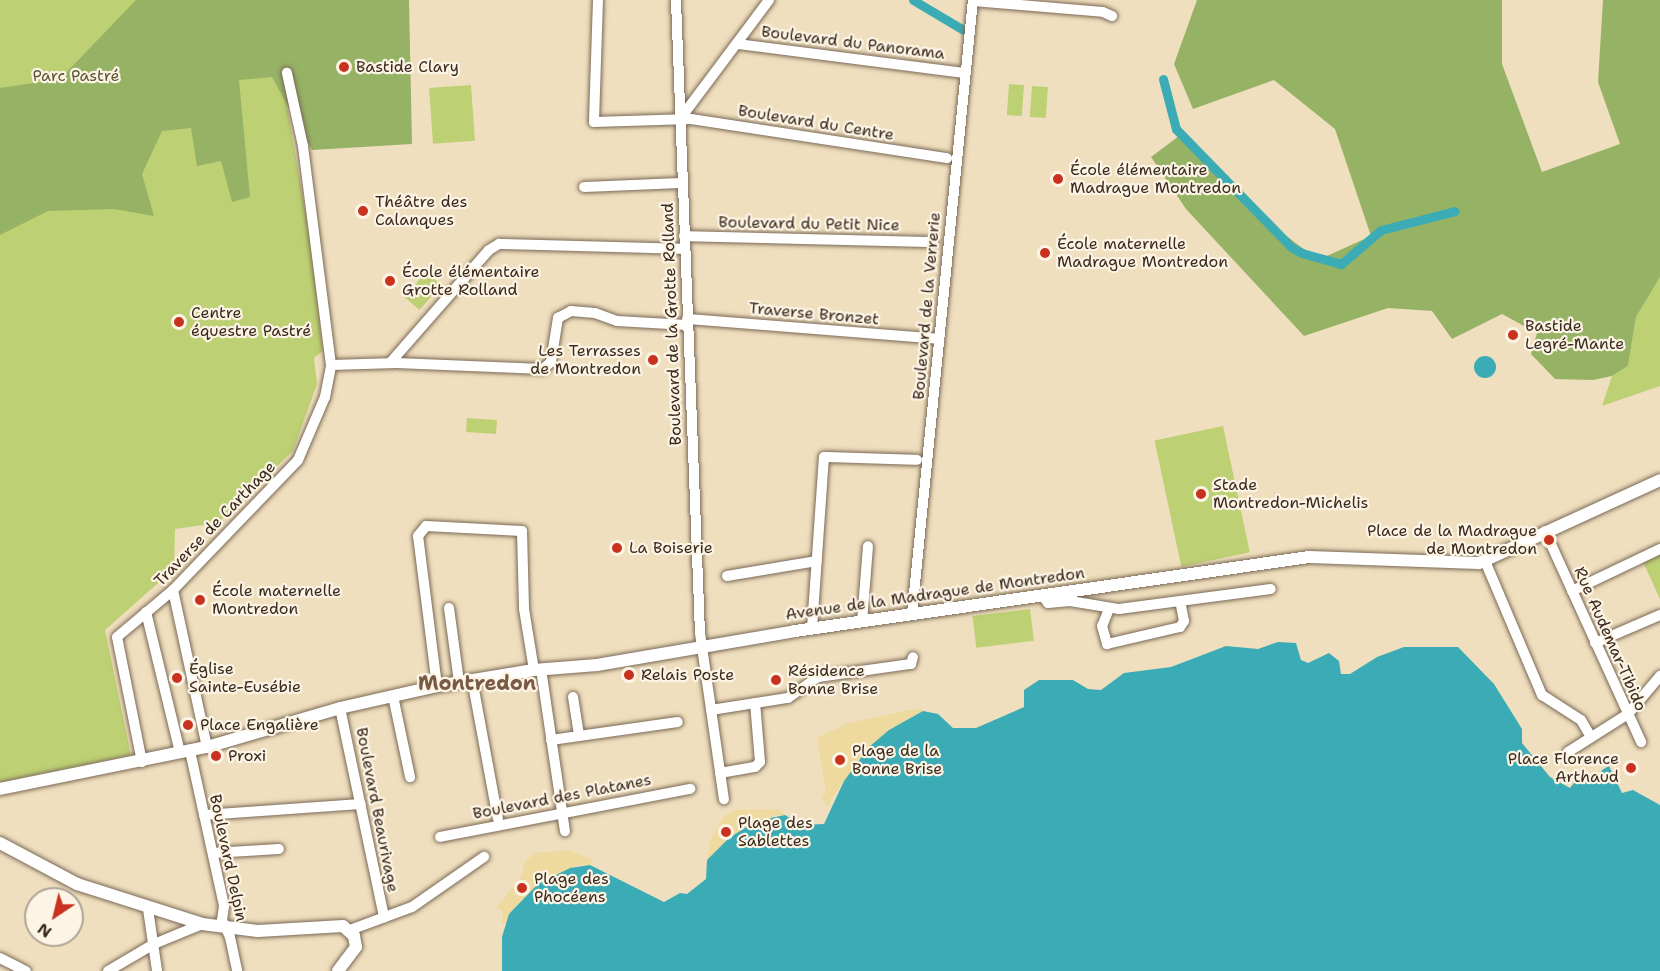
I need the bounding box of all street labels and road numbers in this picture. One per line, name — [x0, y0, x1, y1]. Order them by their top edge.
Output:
street label: Boulevard du Panorama — [760, 22, 946, 64]
street label: Boulevard du Centre — [737, 101, 895, 145]
street label: Boulevard de la Grotte Rolland — [658, 202, 686, 446]
street label: Boulevard de la Verrerie — [909, 211, 945, 401]
street label: Boulevard du Petit Nice — [718, 213, 900, 235]
street label: Traverse Bronzet — [748, 299, 880, 329]
street label: Traverse de Carthage — [150, 457, 280, 591]
street label: Avenue de la Madrague de Montredon — [784, 563, 1086, 625]
street label: Rue Audemar-Tibido — [1570, 564, 1650, 714]
street label: Boulevard Beaurivage — [352, 726, 402, 894]
street label: Boulevard des Platanes — [471, 770, 653, 824]
street label: Boulevard Delpin — [205, 793, 251, 923]

